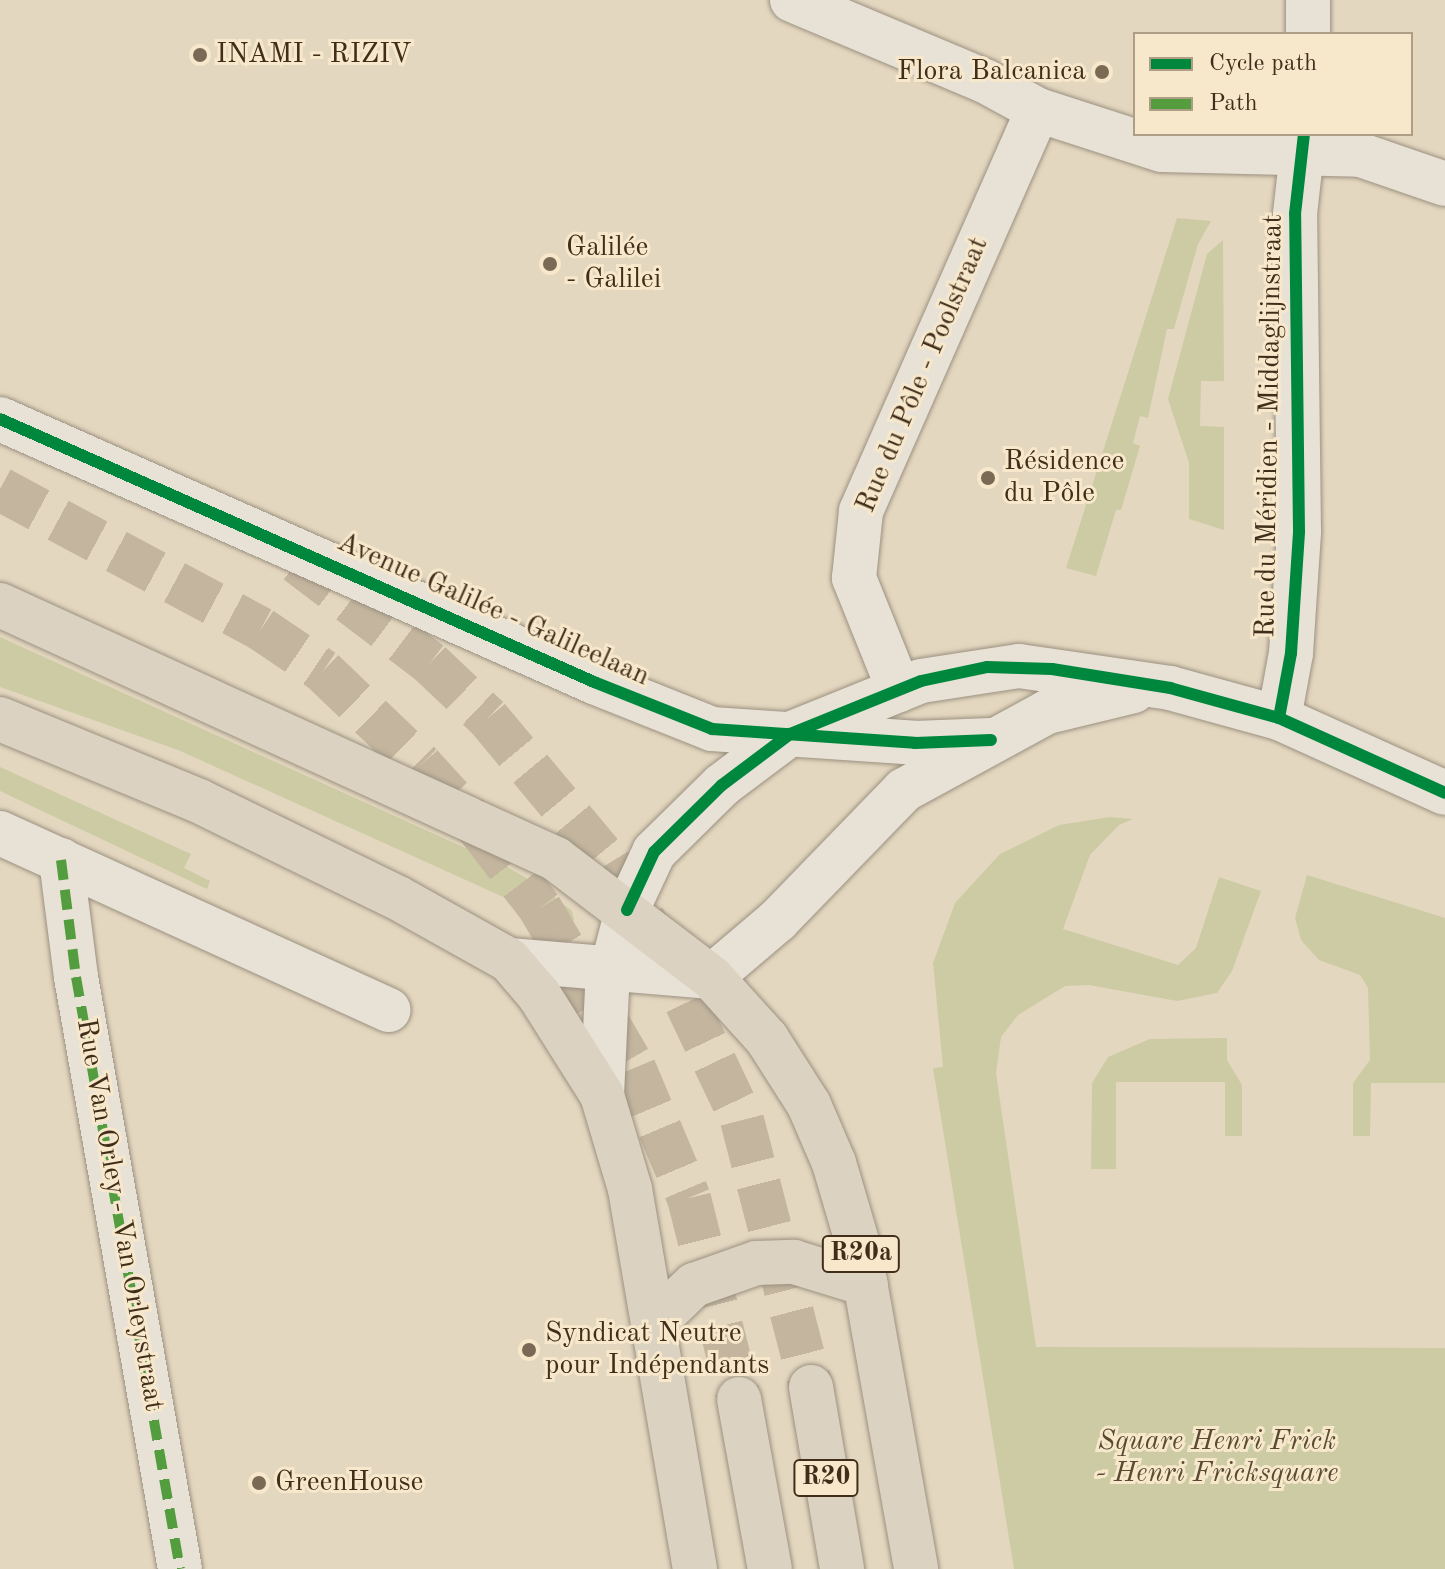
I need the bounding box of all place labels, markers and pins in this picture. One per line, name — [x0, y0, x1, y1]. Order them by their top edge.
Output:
place label: INAMI - RIZIV — [216, 38, 412, 72]
marker: INAMI - RIZIV — [191, 46, 209, 64]
place label: Flora Balcanica — [897, 55, 1086, 89]
marker: Flora Balcanica — [1093, 63, 1111, 81]
place label: Galilée - Galilei — [566, 231, 661, 297]
marker: Galilée - Galilei — [541, 255, 559, 273]
place label: Résidence du Pôle — [1004, 445, 1124, 511]
marker: Résidence du Pôle — [979, 469, 997, 487]
place label: Syndicat Neutre pour Indépendants — [545, 1317, 769, 1383]
marker: Syndicat Neutre pour Indépendants — [520, 1341, 538, 1359]
place label: GreenHouse — [275, 1466, 423, 1500]
marker: GreenHouse — [250, 1474, 268, 1492]

